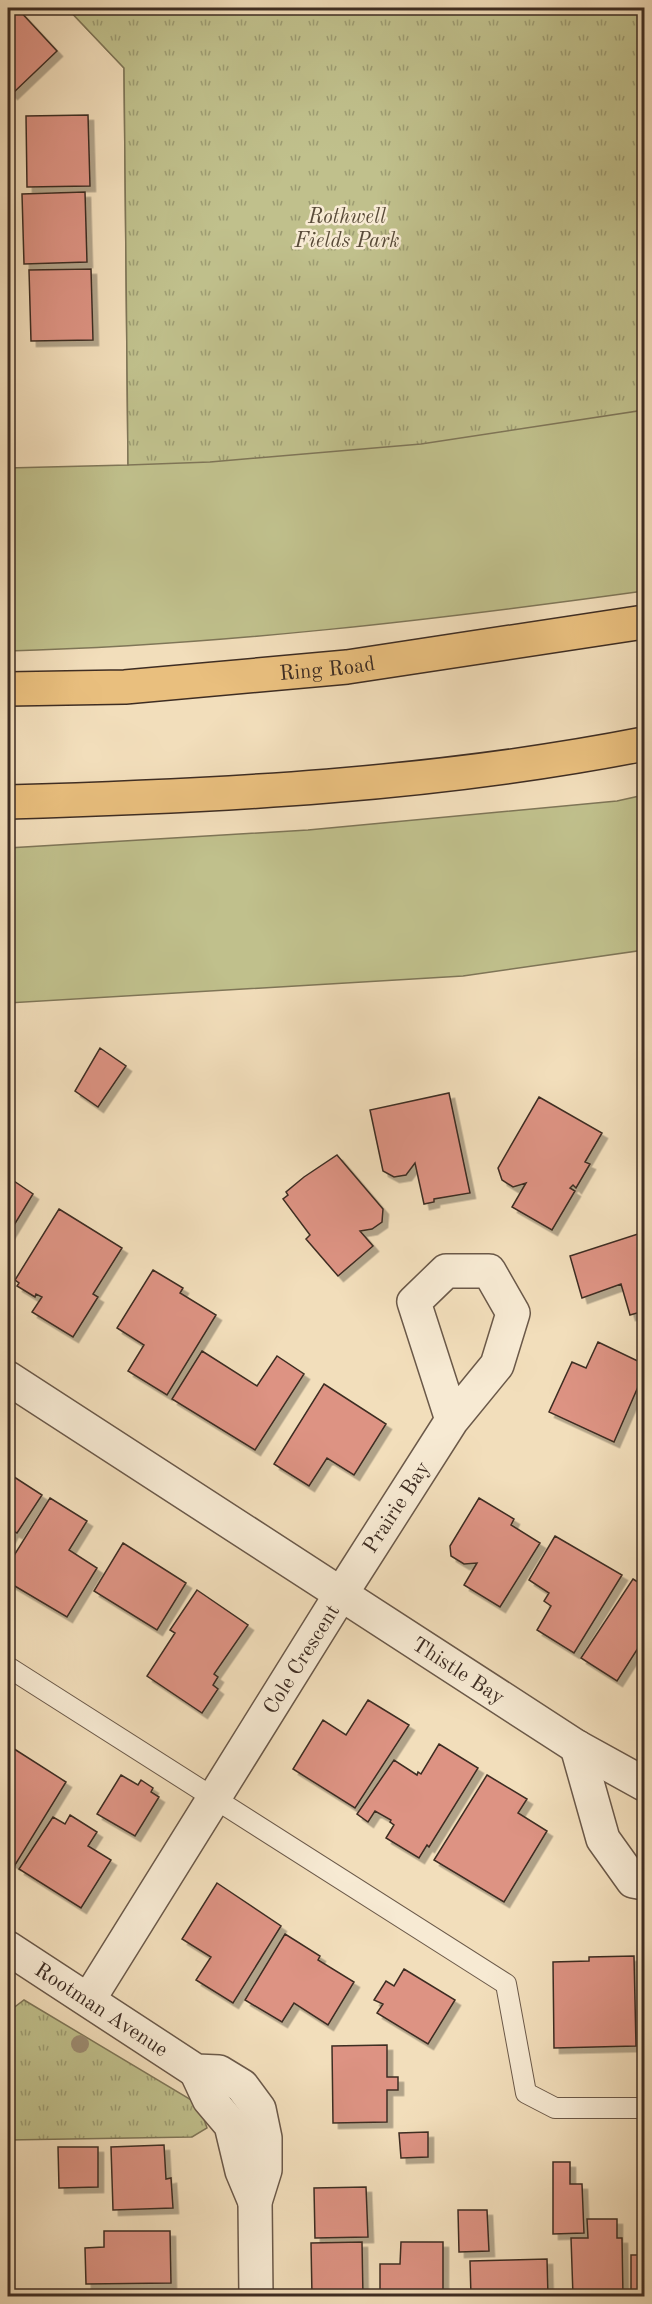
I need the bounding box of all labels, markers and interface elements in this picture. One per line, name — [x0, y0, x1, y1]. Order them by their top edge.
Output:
park label: Rothwell Fields Park — [293, 207, 400, 252]
street label: Ring Road — [278, 654, 377, 685]
street label: Prairie Bay — [360, 1458, 435, 1557]
street label: Cole Crescent — [260, 1601, 344, 1718]
street label: Thistle Bay — [408, 1634, 508, 1709]
street label: Rootman Avenue — [31, 1960, 171, 2062]

